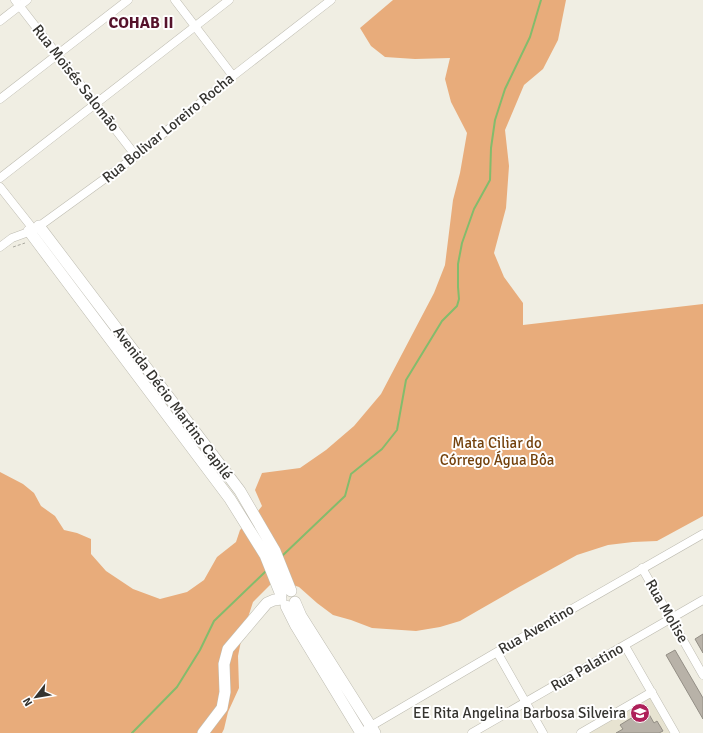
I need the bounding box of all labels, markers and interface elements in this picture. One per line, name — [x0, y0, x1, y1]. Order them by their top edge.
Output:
district label: COHAB II — [109, 13, 173, 33]
street label: Rua Moisés Salomão — [29, 21, 124, 135]
street label: Rua Bolivar Loreiro Rocha — [99, 69, 237, 187]
street label: Avenida Décio Martins Capilé — [110, 323, 236, 483]
park label: Mata Ciliar do Córrego Água Bôa — [440, 434, 554, 469]
street label: Rua Molise — [642, 576, 692, 646]
street label: Rua Aventino — [495, 600, 577, 658]
street label: Rua Palatino — [547, 639, 627, 695]
north arrow — [16, 677, 56, 717]
text: N — [20, 695, 35, 709]
school or university icon: EE Rita Angelina Barbosa Silveira — [629, 702, 651, 724]
place label: EE Rita Angelina Barbosa Silveira — [413, 704, 626, 722]

